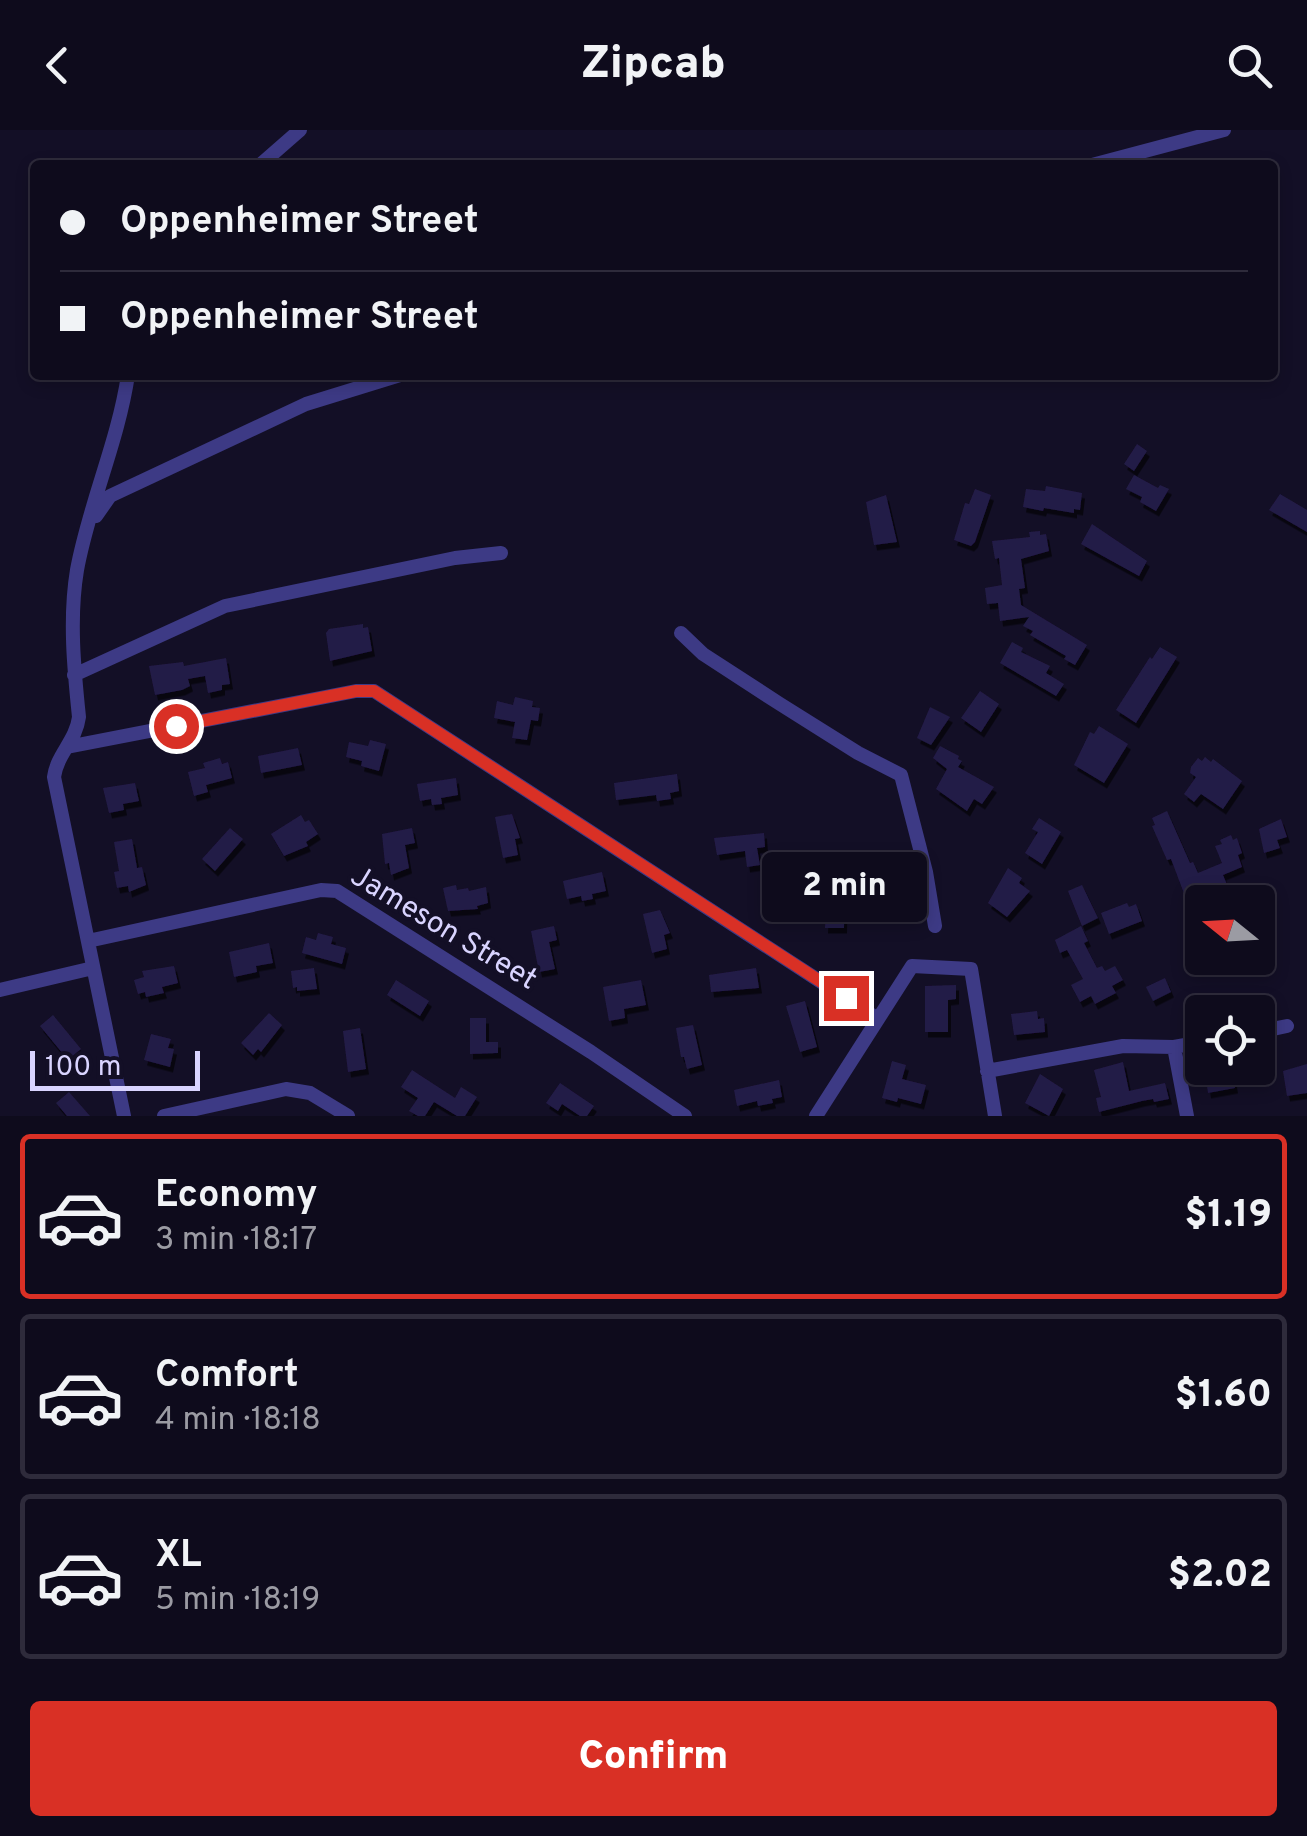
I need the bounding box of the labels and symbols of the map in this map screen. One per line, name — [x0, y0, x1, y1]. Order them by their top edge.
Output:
route start — [154, 704, 199, 749]
callout: 2 min — [764, 853, 928, 923]
street label: Jameson Street — [343, 859, 543, 999]
north arrow — [1185, 885, 1275, 975]
route end — [824, 976, 869, 1021]
scale bar — [30, 1046, 200, 1090]

